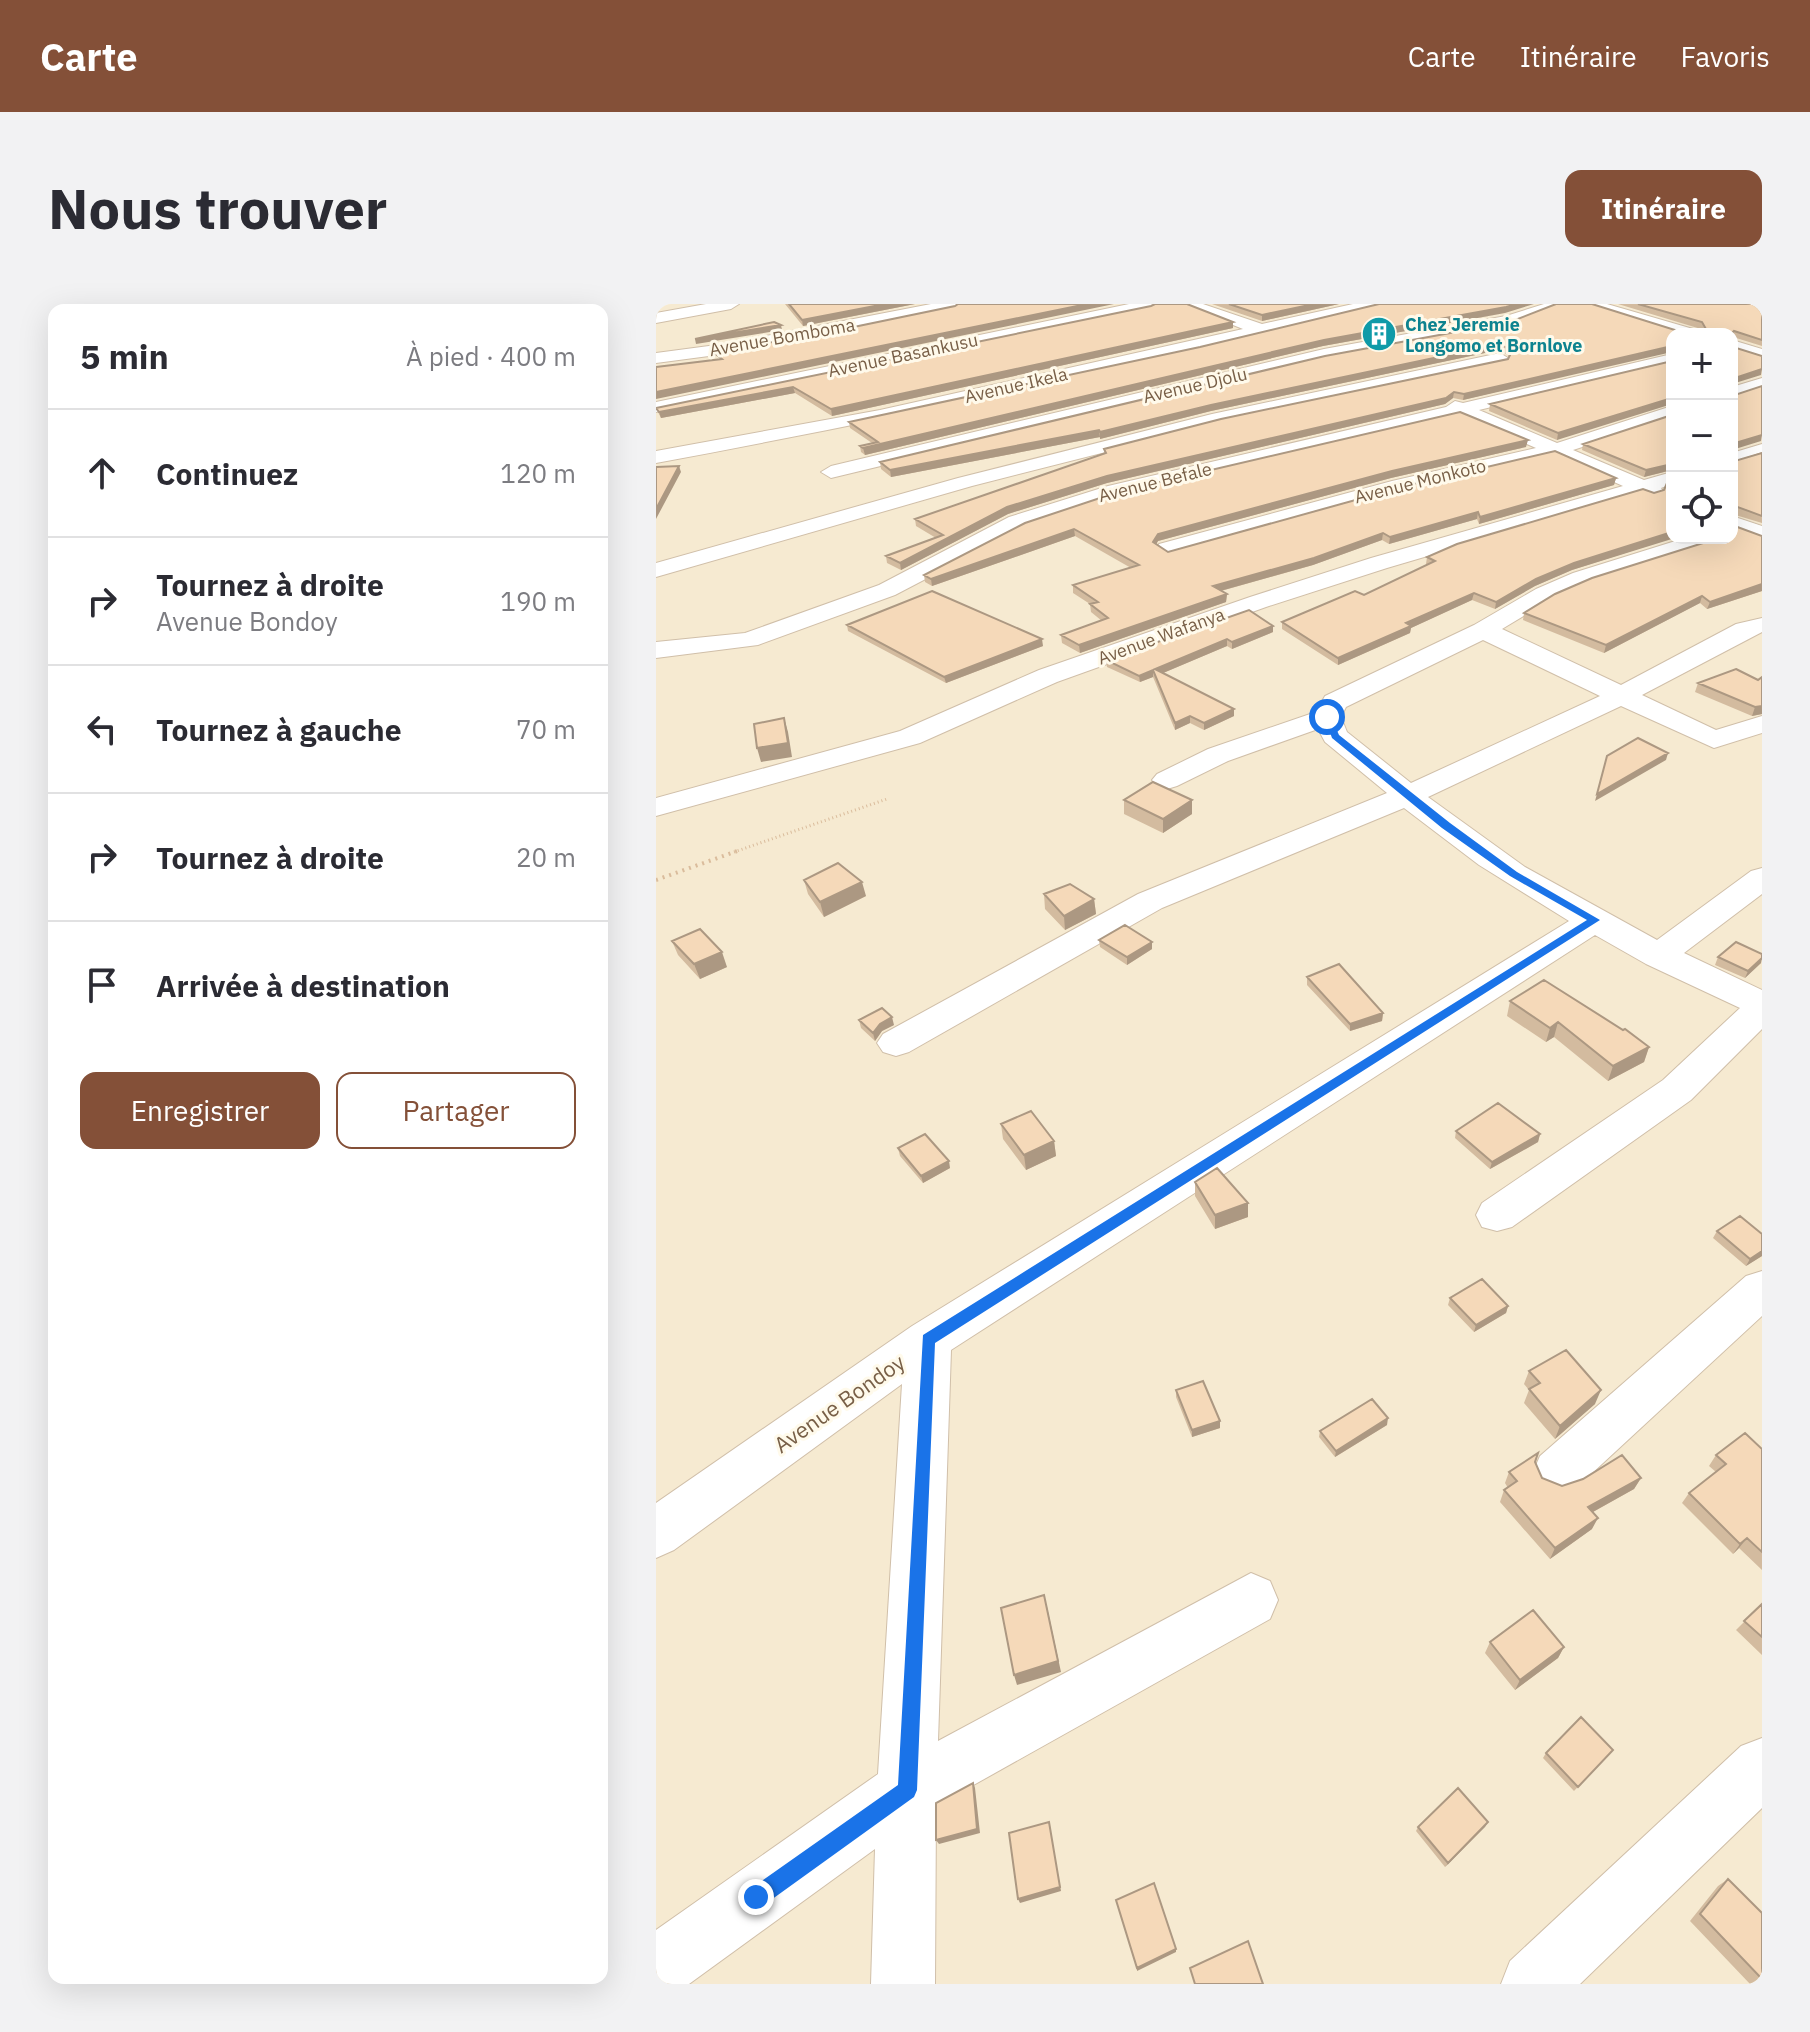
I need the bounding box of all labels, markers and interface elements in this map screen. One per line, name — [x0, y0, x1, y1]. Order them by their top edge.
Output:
text: Carte — [40, 32, 138, 81]
text: Carte — [1408, 38, 1476, 75]
text: Itinéraire — [1520, 38, 1637, 75]
text: Favoris — [1681, 38, 1770, 75]
button: Itinéraire — [1565, 170, 1762, 247]
text: Nous trouver — [48, 172, 387, 244]
street label: Avenue Bomboma — [707, 313, 857, 361]
place label: Chez Jeremie Longomo et Bornlove — [1405, 313, 1582, 357]
building icon: Chez Jeremie Longomo et Bornlove — [1360, 315, 1398, 353]
street label: Avenue Basankusu — [826, 328, 980, 382]
map controls — [1666, 328, 1738, 544]
button: + — [1666, 328, 1738, 400]
text: 5 min — [80, 334, 169, 378]
text: À pied · 400 m — [406, 339, 576, 373]
street label: Avenue Ikela — [962, 362, 1070, 408]
street label: Avenue Djolu — [1141, 362, 1249, 408]
button: − — [1666, 400, 1738, 472]
icon: ahead — [80, 451, 124, 495]
text: Continuez — [156, 454, 298, 493]
street label: Avenue Monkoto — [1352, 454, 1488, 508]
text: 120 m — [500, 456, 576, 490]
street label: Avenue Befale — [1096, 457, 1214, 507]
button: locate — [1666, 472, 1738, 544]
text: Tournez à droite — [156, 565, 384, 604]
icon: right — [80, 579, 124, 623]
text: 190 m — [500, 584, 576, 618]
street label: Avenue Wafanya — [1094, 602, 1228, 670]
text: Avenue Bondoy — [156, 604, 338, 638]
route start — [1309, 699, 1345, 735]
icon: left — [80, 707, 124, 751]
text: Tournez à gauche — [156, 710, 402, 749]
text: 70 m — [516, 712, 576, 746]
icon: right — [80, 835, 124, 879]
text: Tournez à droite — [156, 838, 384, 877]
text: 20 m — [516, 840, 576, 874]
icon: arrive — [80, 963, 124, 1007]
text: Arrivée à destination — [156, 966, 450, 1005]
button: Enregistrer — [80, 1072, 320, 1149]
button: Partager — [336, 1072, 576, 1149]
street label: Avenue Bondoy — [768, 1347, 910, 1459]
route end — [738, 1879, 774, 1915]

